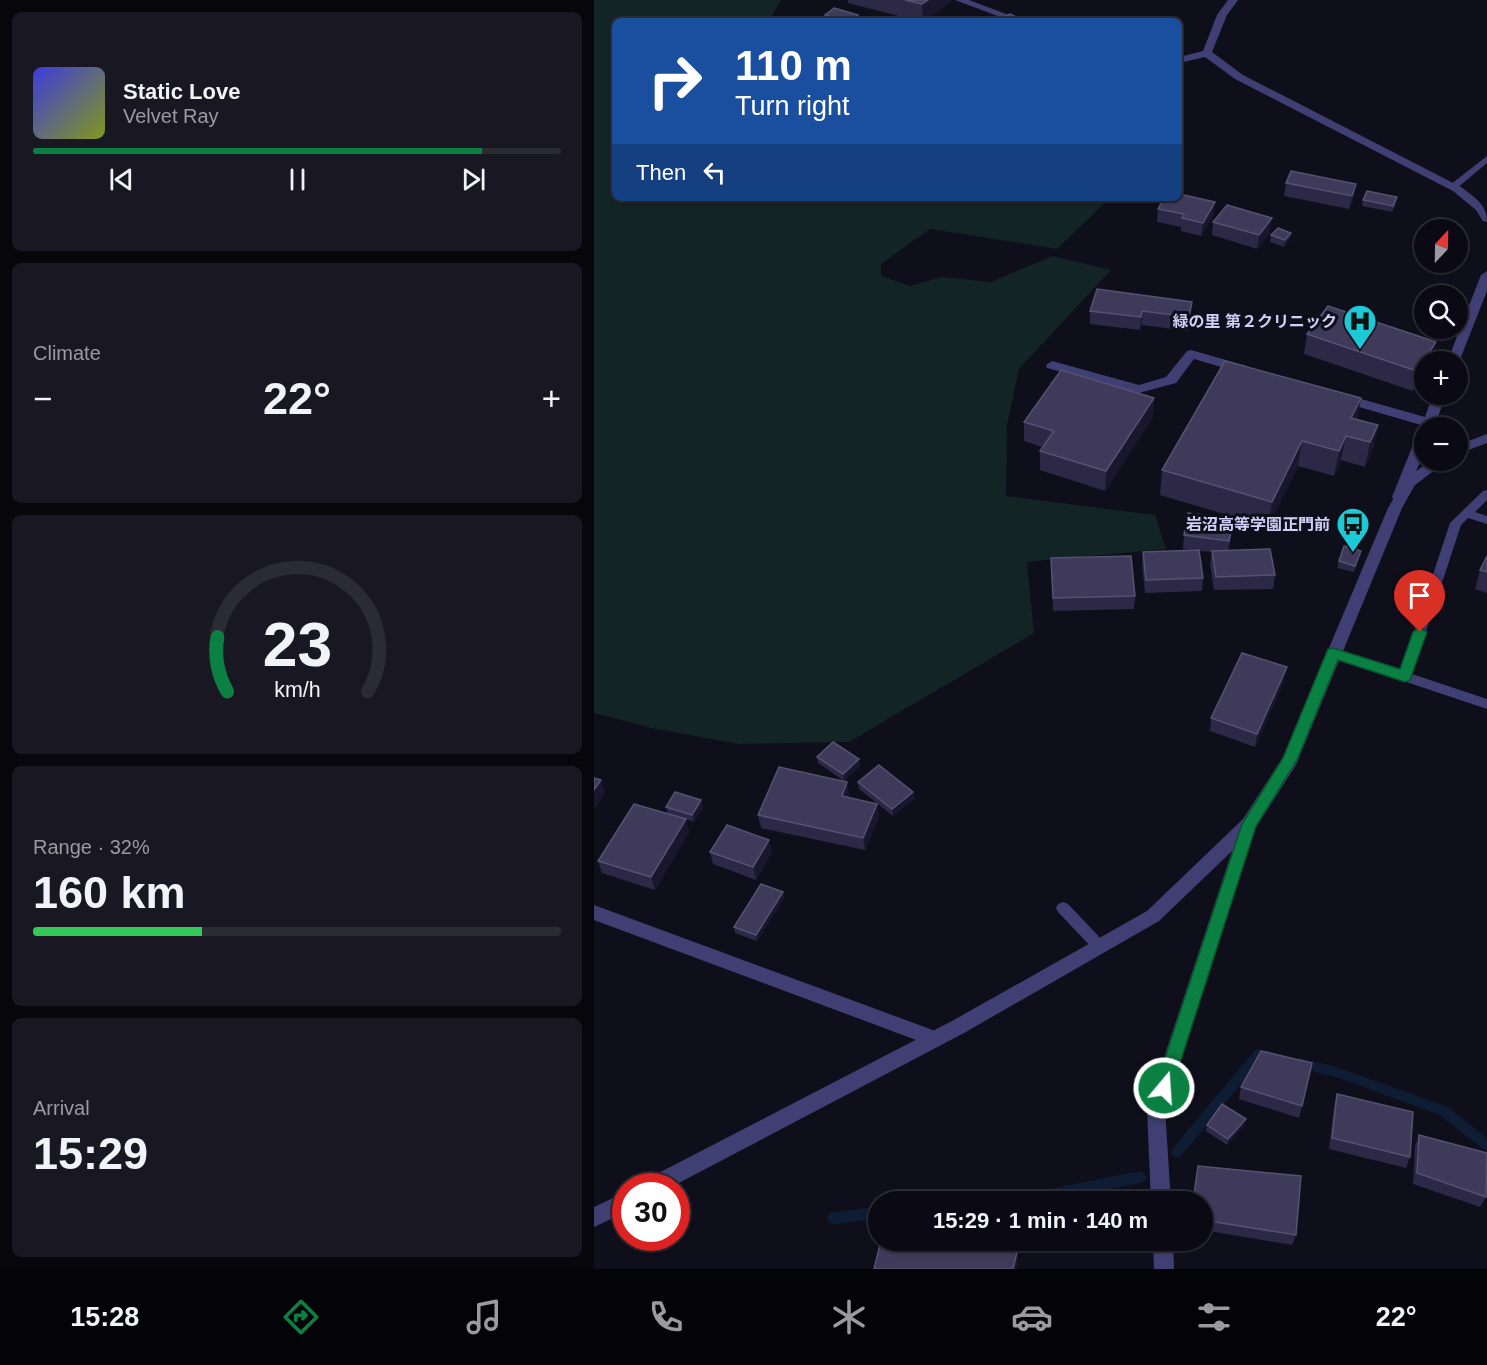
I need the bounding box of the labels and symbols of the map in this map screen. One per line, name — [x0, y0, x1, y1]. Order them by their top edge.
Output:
north arrow — [1414, 219, 1468, 273]
hospital icon: 緑の里 第２クリニック — [1342, 303, 1378, 350]
place label: 緑の里 第２クリニック — [1173, 313, 1337, 330]
bus stop icon: 岩沼高等学園正門前 — [1335, 506, 1371, 553]
place label: 岩沼高等学園正門前 — [1186, 516, 1330, 533]
pin — [1394, 570, 1445, 632]
position arrow — [1132, 1056, 1196, 1120]
speed limit sign: 30 — [612, 1173, 690, 1251]

